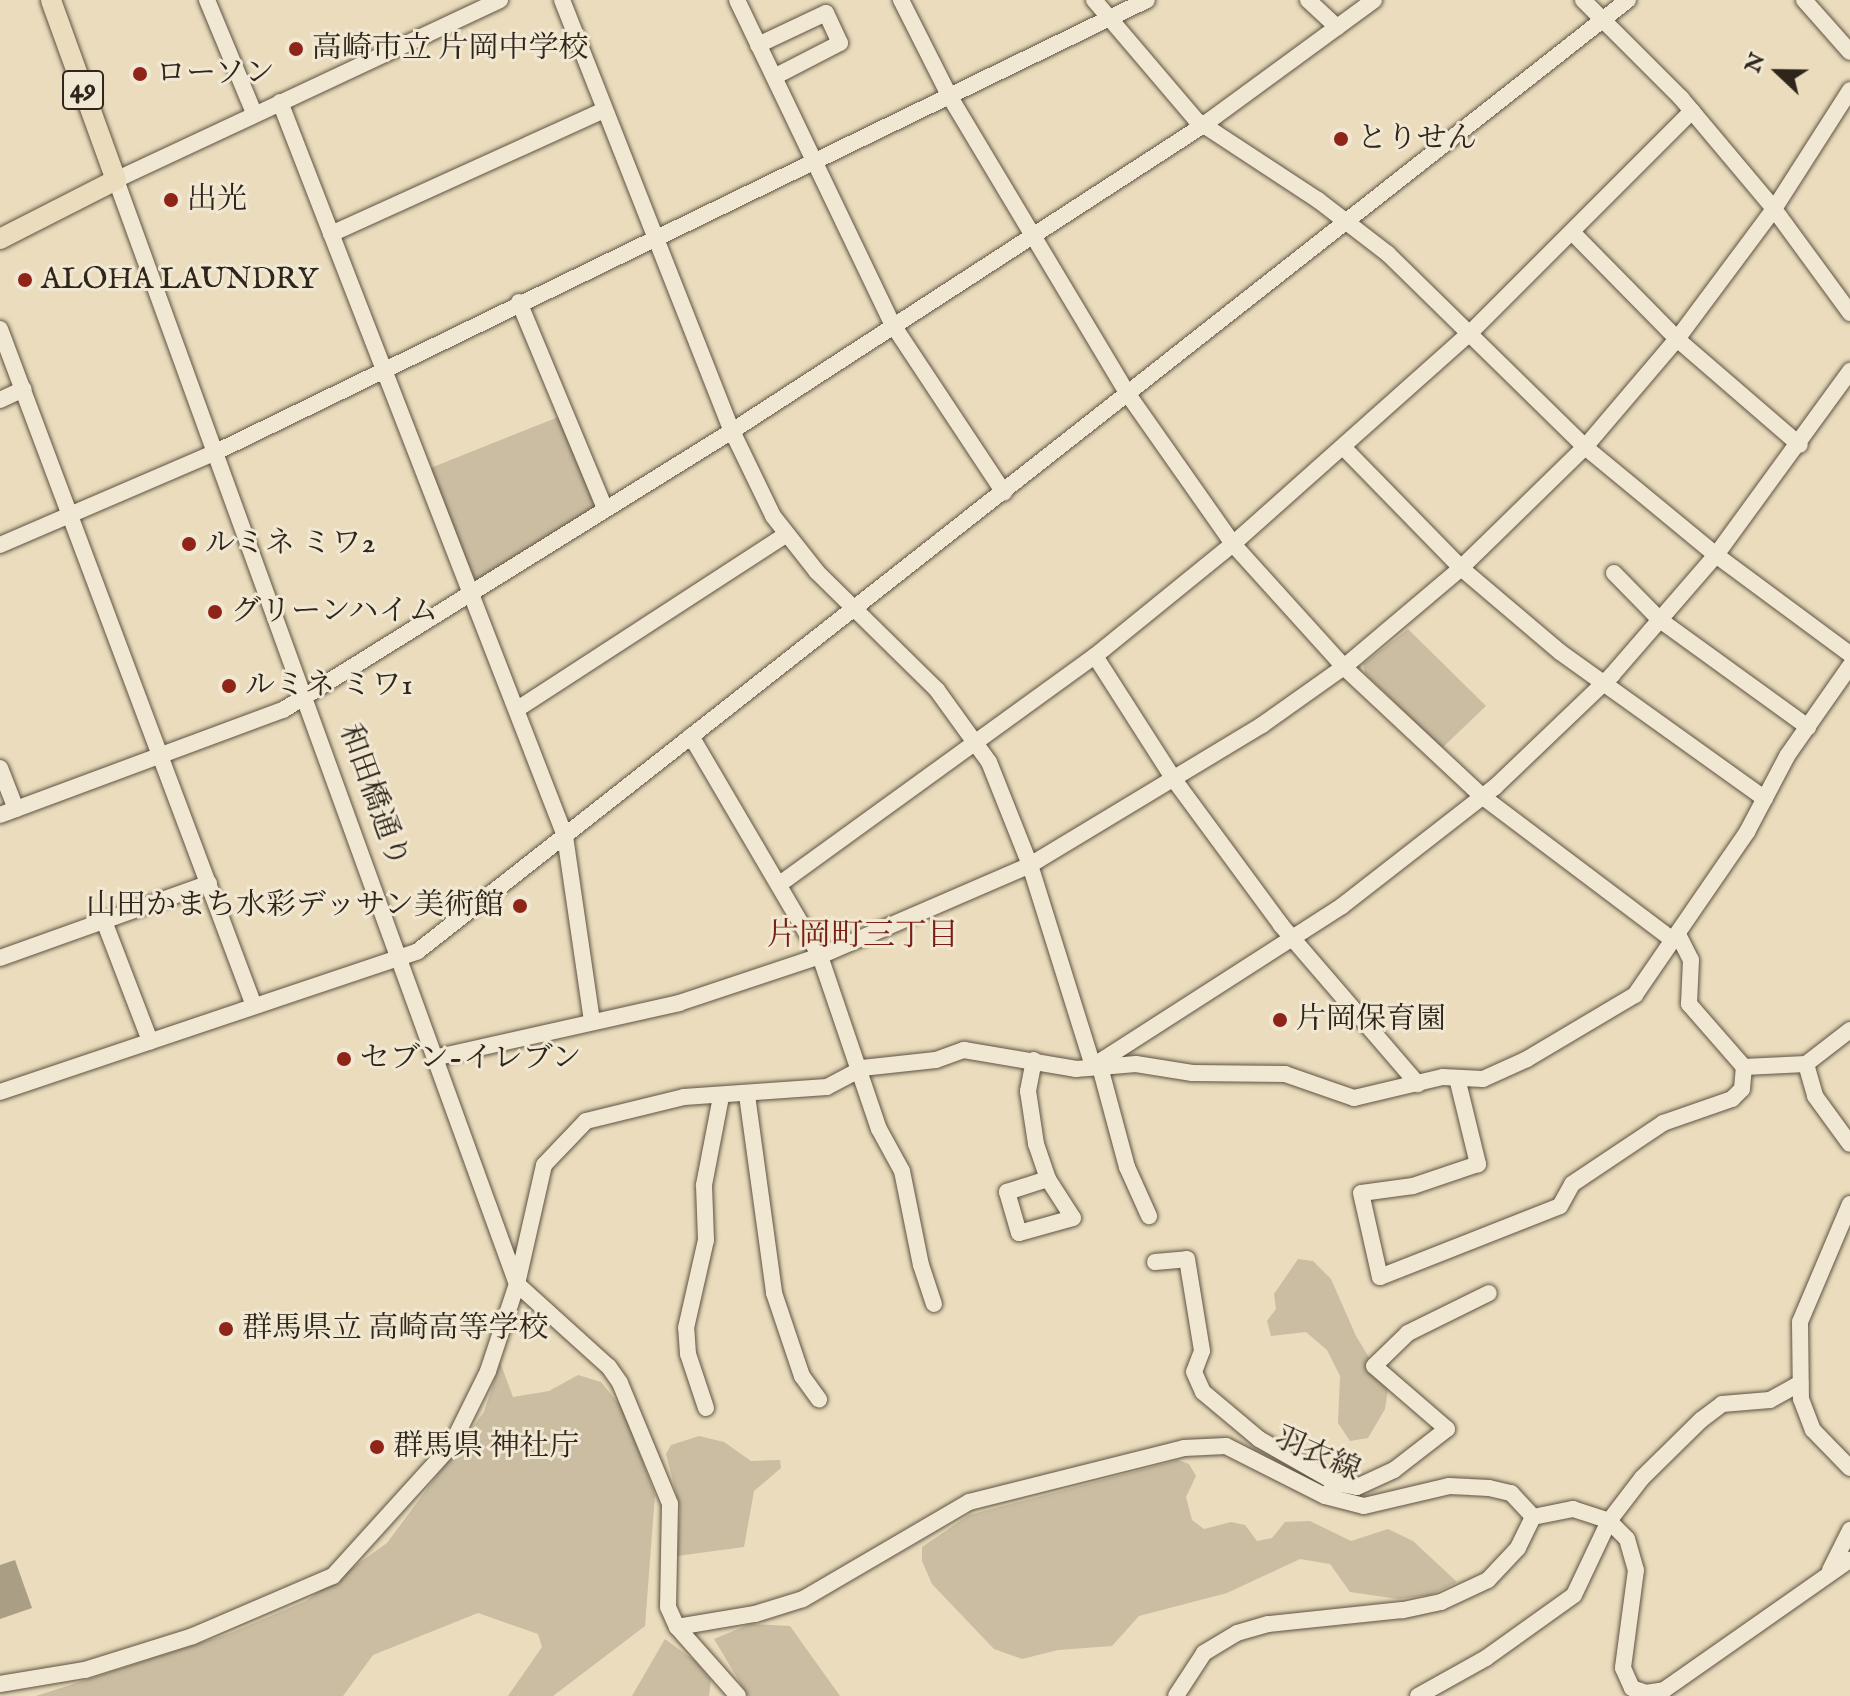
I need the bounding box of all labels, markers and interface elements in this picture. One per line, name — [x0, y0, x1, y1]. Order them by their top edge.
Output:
place label: 高崎市立 片岡中学校 — [312, 31, 589, 67]
north arrow — [1738, 32, 1818, 112]
marker: 高崎市立 片岡中学校 — [287, 40, 305, 58]
text: N — [1739, 49, 1772, 77]
place label: ローソン — [156, 56, 276, 92]
marker: ローソン — [131, 65, 149, 83]
road number: 49 — [61, 66, 105, 114]
place label: とりせん — [1357, 121, 1477, 157]
marker: とりせん — [1332, 130, 1350, 148]
place label: 出光 — [187, 182, 247, 218]
marker: 出光 — [162, 191, 180, 209]
place label: ALOHA LAUNDRY — [41, 262, 318, 298]
marker: ALOHA LAUNDRY — [16, 271, 34, 289]
place label: ルミネ ミワ2 — [205, 526, 376, 562]
marker: ルミネ ミワ2 — [180, 535, 198, 553]
place label: グリーンハイム — [231, 594, 441, 630]
marker: グリーンハイム — [206, 603, 224, 621]
place label: ルミネ ミワ1 — [245, 668, 413, 704]
marker: ルミネ ミワ1 — [220, 677, 238, 695]
street label: 和田橋通り — [330, 719, 416, 873]
place label: 山田かまち水彩デッサン美術館 — [84, 888, 504, 924]
marker: 山田かまち水彩デッサン美術館 — [511, 897, 529, 915]
district label: 片岡町三丁目 — [767, 918, 959, 956]
place label: 片岡保育園 — [1296, 1002, 1446, 1038]
marker: 片岡保育園 — [1271, 1011, 1289, 1029]
place label: セブン-イレブン — [360, 1041, 584, 1077]
marker: セブン-イレブン — [335, 1050, 353, 1068]
place label: 群馬県立 高崎高等学校 — [242, 1311, 549, 1347]
marker: 群馬県立 高崎高等学校 — [217, 1320, 235, 1338]
street label: 羽衣線 — [1269, 1420, 1365, 1490]
place label: 群馬県 神社庁 — [393, 1429, 580, 1465]
marker: 群馬県 神社庁 — [368, 1438, 386, 1456]

